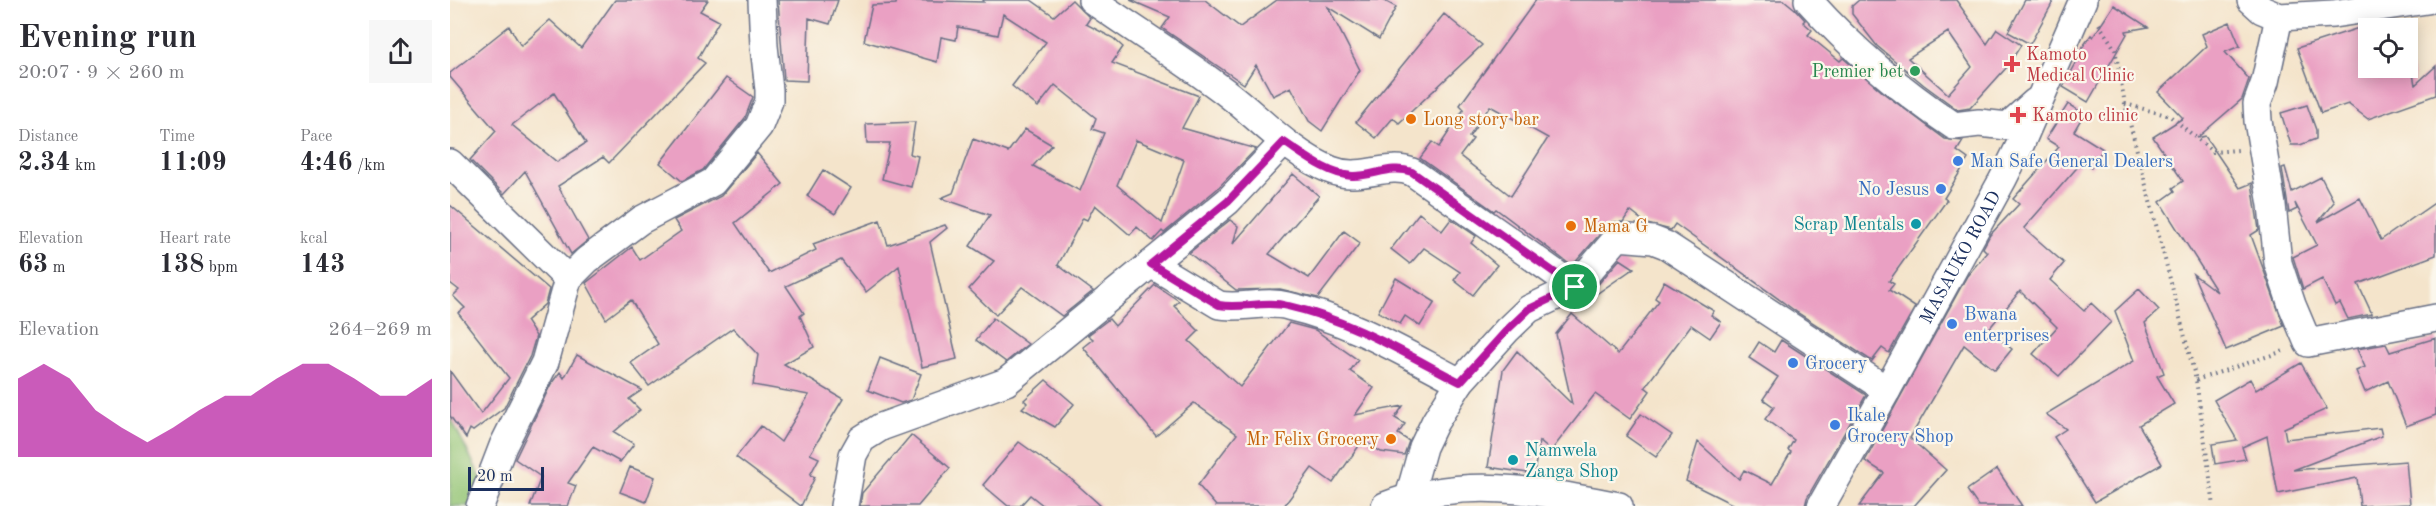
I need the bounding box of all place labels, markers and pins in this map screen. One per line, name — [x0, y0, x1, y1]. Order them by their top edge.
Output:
place label: Kamoto Medical Clinic — [2026, 46, 2135, 85]
marker: Kamoto Medical Clinic — [2003, 55, 2021, 73]
place label: Premier bet — [1811, 63, 1903, 81]
marker: Premier bet — [1908, 64, 1922, 78]
marker: Kamoto clinic — [2009, 106, 2027, 124]
place label: Kamoto clinic — [2032, 107, 2138, 125]
place label: Long story bar — [1423, 111, 1540, 129]
marker: Long story bar — [1404, 112, 1418, 126]
place label: Man Safe General Dealers — [1970, 153, 2173, 171]
marker: Man Safe General Dealers — [1951, 154, 1965, 168]
place label: No Jesus — [1858, 181, 1929, 199]
marker: No Jesus — [1934, 182, 1948, 196]
place label: Scrap Mentals — [1793, 216, 1904, 234]
marker: Scrap Mentals — [1909, 217, 1923, 231]
place label: Mama G — [1583, 218, 1648, 236]
marker: Mama G — [1564, 219, 1578, 233]
pin — [1549, 261, 1600, 312]
place label: Bwana enterprises — [1964, 306, 2050, 345]
marker: Bwana enterprises — [1945, 317, 1959, 331]
place label: Grocery — [1805, 355, 1868, 373]
marker: Grocery — [1786, 356, 1800, 370]
place label: Ikale Grocery Shop — [1847, 407, 1954, 446]
marker: Ikale Grocery Shop — [1828, 418, 1842, 432]
place label: Mr Felix Grocery — [1246, 431, 1379, 449]
marker: Mr Felix Grocery — [1384, 432, 1398, 446]
place label: Namwela Zanga Shop — [1525, 442, 1618, 481]
marker: Namwela Zanga Shop — [1506, 453, 1520, 467]

